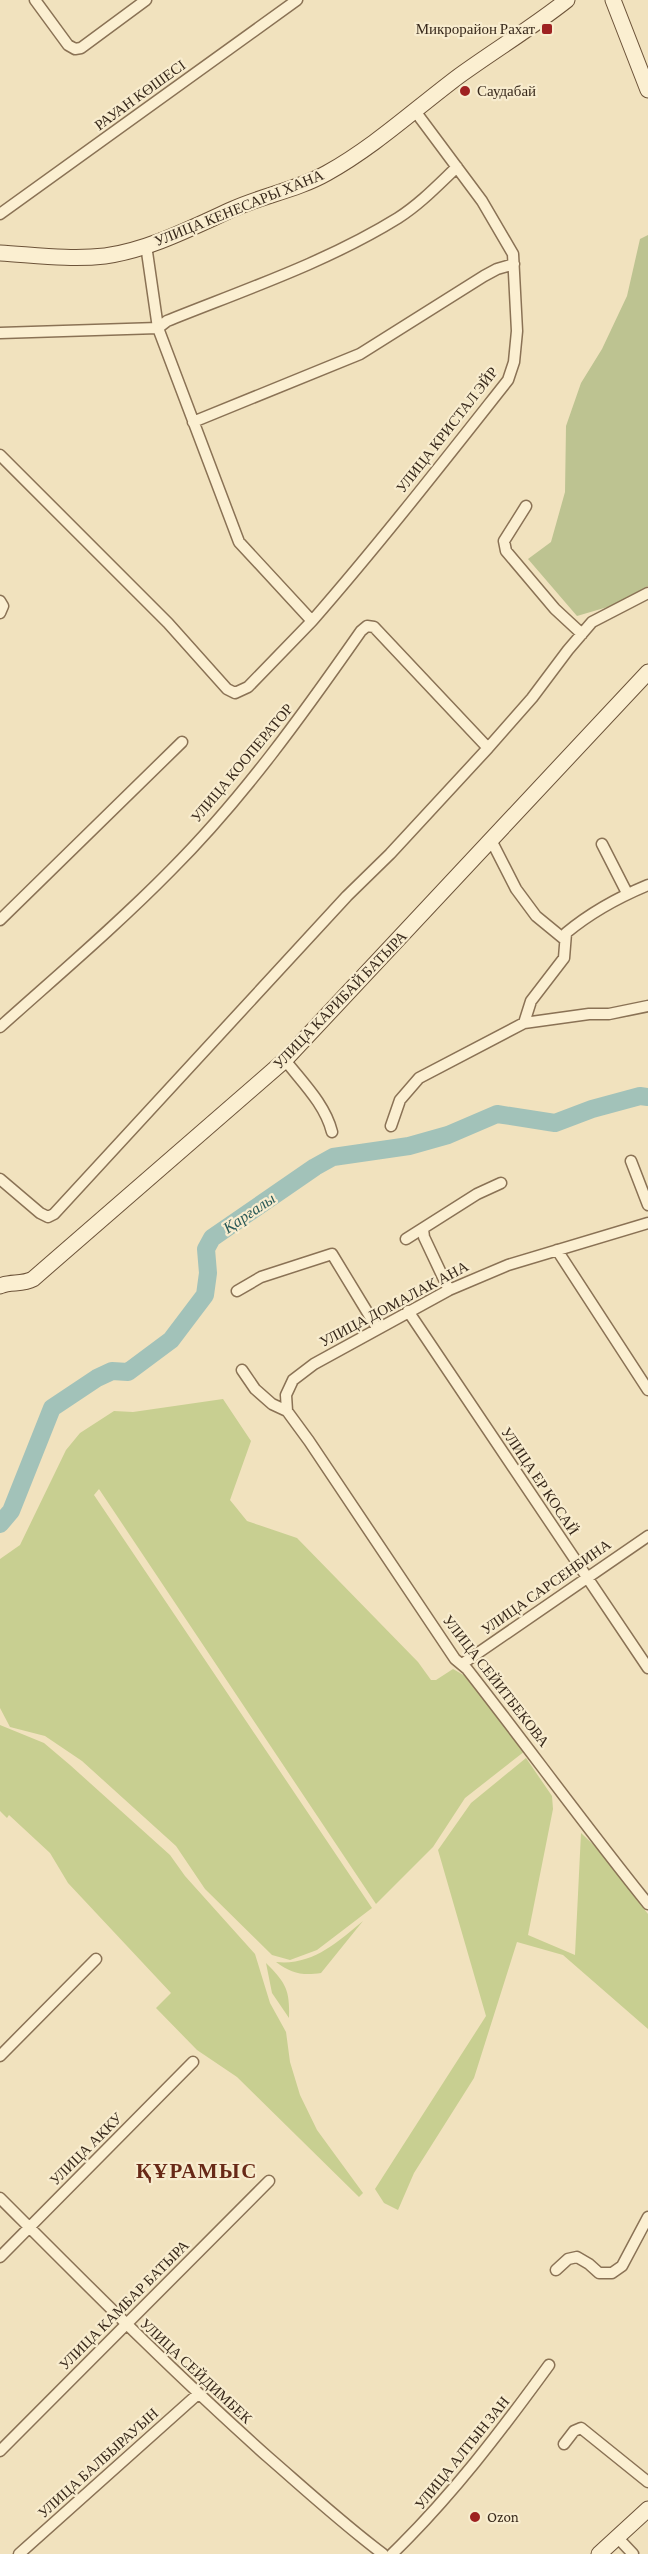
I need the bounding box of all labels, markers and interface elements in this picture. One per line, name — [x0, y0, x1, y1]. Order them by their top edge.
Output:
place label: Микрорайон Рахат — [416, 21, 535, 37]
marker: Микрорайон Рахат — [540, 22, 554, 36]
street label: РАУАН КӨШЕСІ — [91, 57, 189, 133]
place label: Саудабай — [477, 83, 536, 99]
marker: Саудабай — [458, 84, 472, 98]
street label: УЛИЦА КЕНЕСАРЫ ХАНА — [152, 167, 326, 249]
street label: УЛИЦА КРИСТАЛ ЭЙР — [393, 364, 501, 496]
street label: УЛИЦА КООПЕРАТОР — [188, 700, 296, 826]
street label: УЛИЦА КАРИБАЙ БАТЫРА — [270, 928, 410, 1072]
water label: Қарғалы — [219, 1189, 279, 1238]
street label: УЛИЦА ДОМАЛАК АНА — [317, 1258, 471, 1350]
street label: УЛИЦА ЕР КОСАЙ — [498, 1424, 582, 1538]
street label: УЛИЦА САРСЕНБИНА — [478, 1536, 614, 1638]
street label: УЛИЦА СЕЙИТБЕКОВА — [440, 1612, 552, 1750]
street label: УЛИЦА АККУ — [47, 2109, 126, 2188]
district label: ҚҰРАМЫС — [136, 2159, 258, 2183]
street label: УЛИЦА КАМБАР БАТЫРА — [56, 2237, 192, 2373]
street label: УЛИЦА СЕЙДИМБЕК — [137, 2315, 256, 2428]
street label: УЛИЦА АЛТЫН ЗАН — [412, 2393, 513, 2513]
street label: УЛИЦА БАЛБЫРАУЫН — [35, 2405, 161, 2521]
place label: Ozon — [487, 2509, 519, 2525]
marker: Ozon — [468, 2510, 482, 2524]

